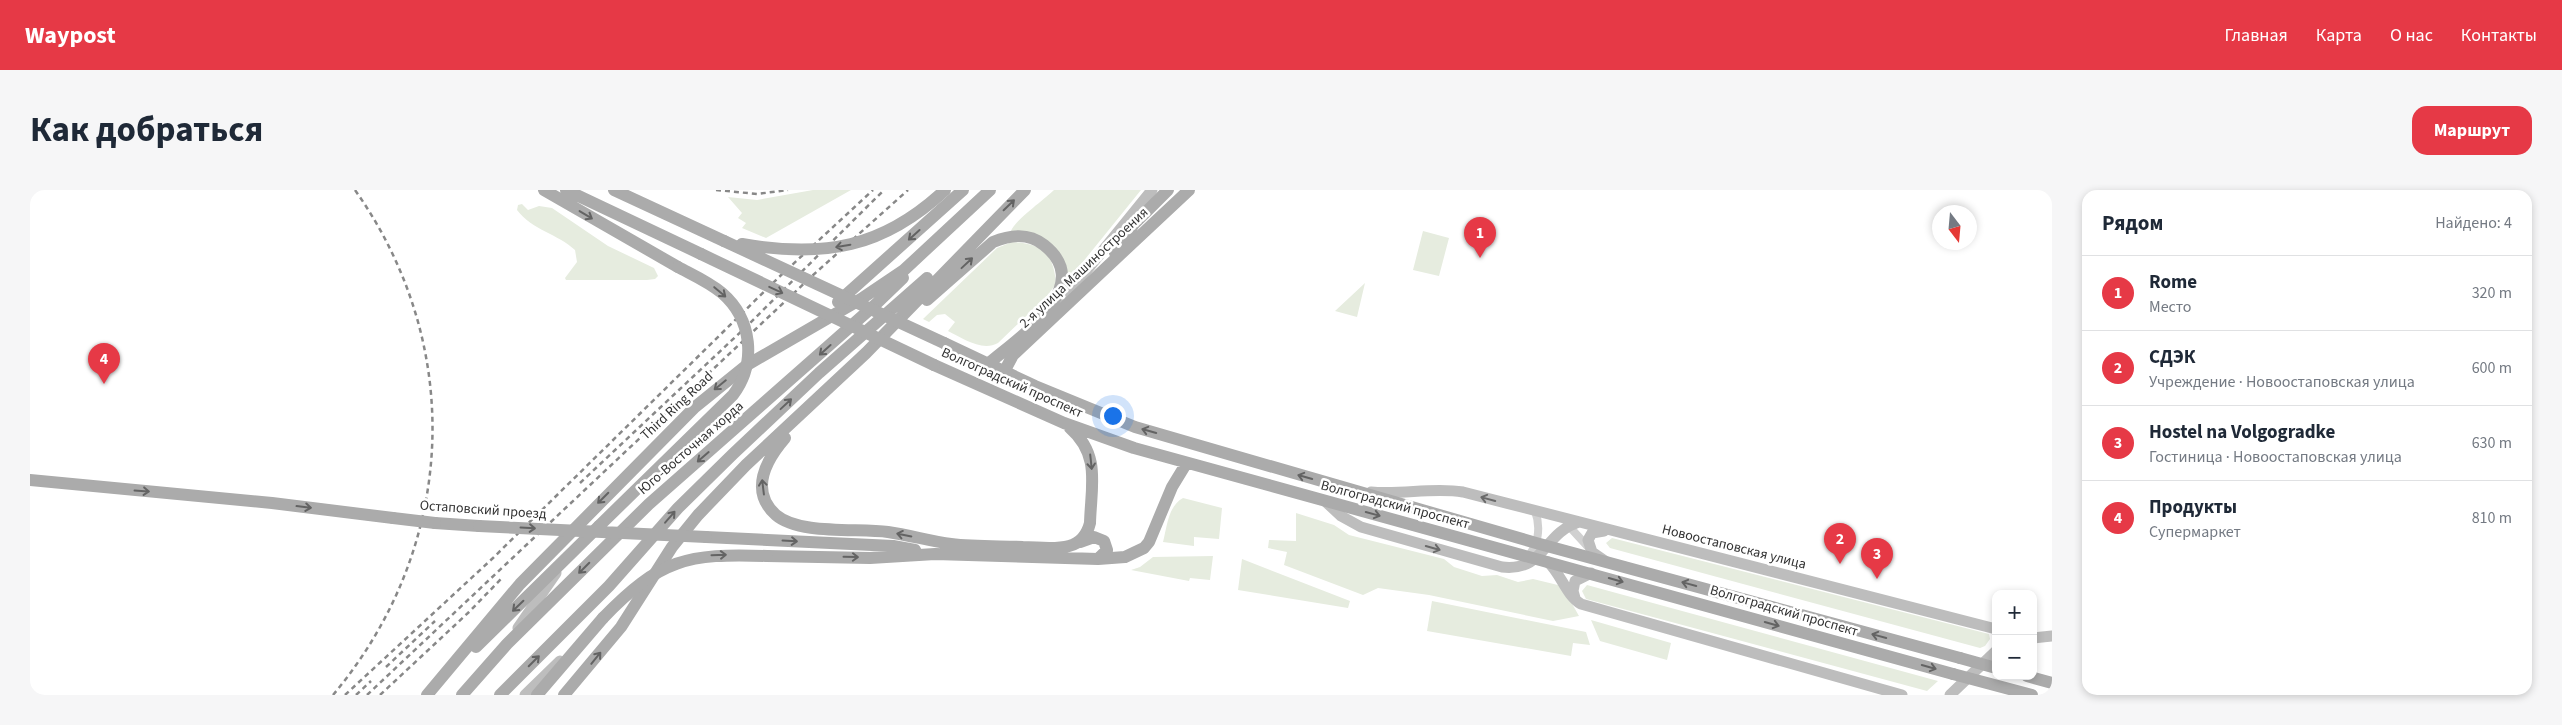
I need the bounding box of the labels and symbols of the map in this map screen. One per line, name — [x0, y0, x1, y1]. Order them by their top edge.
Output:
one-way arrow — [1003, 199, 1016, 211]
street label: 2-я улица Машиностроения — [1015, 203, 1153, 333]
north arrow — [1932, 205, 1977, 250]
one-way arrow — [578, 211, 592, 221]
pin: 1 — [1464, 217, 1496, 258]
one-way arrow — [908, 229, 921, 241]
one-way arrow — [835, 242, 851, 252]
one-way arrow — [961, 257, 974, 269]
one-way arrow — [769, 285, 784, 295]
one-way arrow — [713, 286, 726, 297]
pin: 4 — [88, 343, 120, 384]
street label: Волгоградский проспект — [938, 343, 1086, 423]
one-way arrow — [819, 344, 832, 355]
street label: Third Ring Road — [636, 367, 718, 445]
one-way arrow — [714, 380, 727, 391]
street label: Юго-Восточная хорда — [634, 397, 748, 499]
one-way arrow — [780, 398, 793, 410]
your location — [1100, 403, 1126, 429]
one-way arrow — [1142, 426, 1158, 436]
one-way arrow — [697, 451, 710, 463]
one-way arrow — [1086, 454, 1096, 470]
one-way arrow — [1298, 471, 1314, 481]
street label: Волгоградский проспект — [1318, 476, 1472, 535]
one-way arrow — [758, 480, 768, 496]
one-way arrow — [134, 486, 150, 496]
one-way arrow — [597, 491, 609, 504]
one-way arrow — [1481, 493, 1497, 503]
street label: Остаповский проезд — [419, 496, 548, 524]
one-way arrow — [296, 502, 312, 512]
one-way arrow — [1365, 510, 1381, 520]
one-way arrow — [664, 511, 676, 524]
street label: Новоостаповская улица — [1660, 519, 1808, 575]
one-way arrow — [520, 523, 536, 533]
pin: 2 — [1824, 523, 1856, 564]
one-way arrow — [897, 530, 913, 540]
one-way arrow — [781, 536, 797, 545]
pin: 3 — [1861, 538, 1893, 579]
one-way arrow — [1425, 543, 1441, 553]
one-way arrow — [710, 550, 727, 560]
one-way arrow — [842, 552, 859, 562]
one-way arrow — [578, 562, 591, 574]
one-way arrow — [1608, 576, 1624, 585]
one-way arrow — [1681, 579, 1697, 588]
street label: Волгоградский проспект — [1708, 580, 1861, 642]
one-way arrow — [512, 600, 525, 612]
one-way arrow — [1764, 619, 1780, 629]
one-way arrow — [1872, 630, 1888, 640]
one-way arrow — [590, 652, 601, 665]
one-way arrow — [528, 654, 540, 667]
one-way arrow — [1921, 663, 1937, 673]

